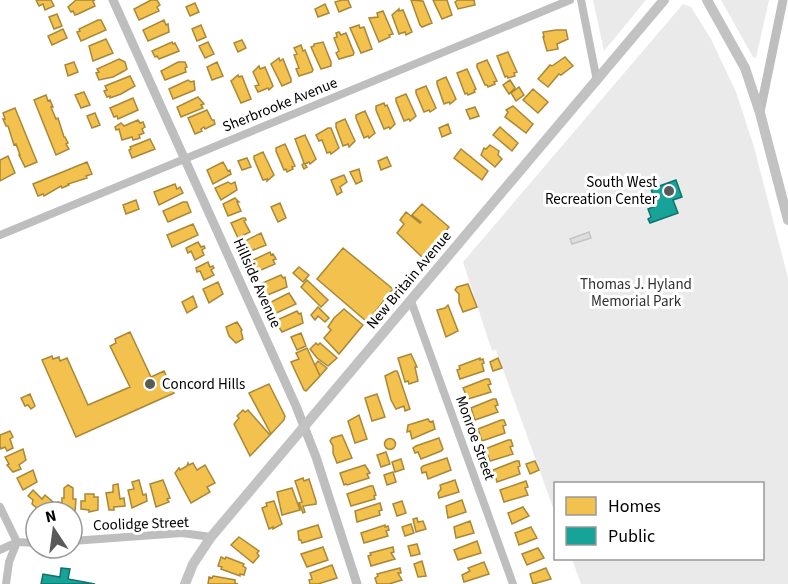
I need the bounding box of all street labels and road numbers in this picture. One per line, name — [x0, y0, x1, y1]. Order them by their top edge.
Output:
street label: Sherbrooke Avenue — [219, 72, 341, 138]
street label: New Britain Avenue — [362, 226, 456, 334]
street label: Hillside Avenue — [228, 235, 286, 331]
street label: Monroe Street — [450, 393, 500, 483]
street label: Coolidge Street — [93, 512, 189, 536]

